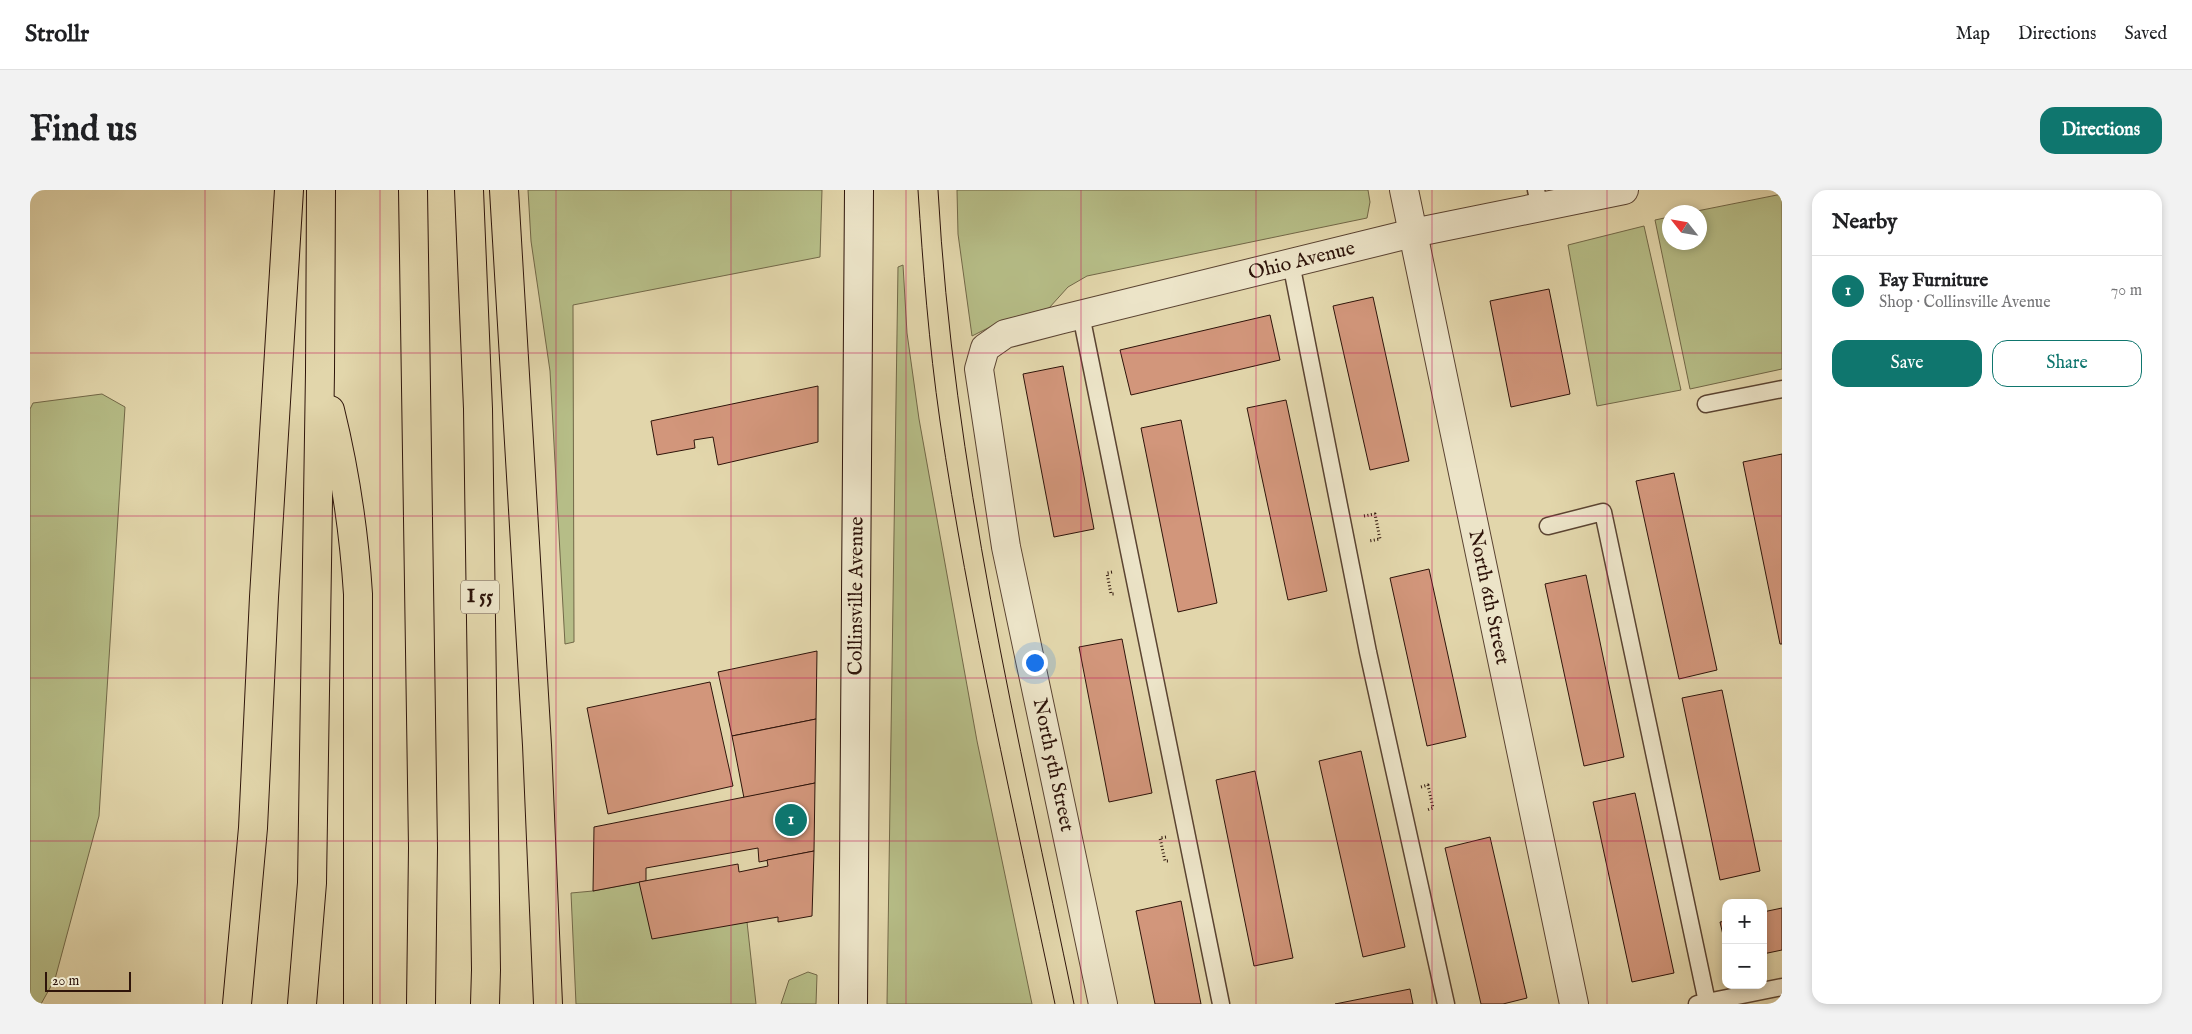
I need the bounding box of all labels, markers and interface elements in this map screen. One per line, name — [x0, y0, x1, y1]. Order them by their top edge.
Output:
text: Strollr — [25, 19, 89, 50]
text: Map — [1956, 23, 1990, 46]
text: Directions — [2018, 23, 2096, 46]
text: Saved — [2124, 23, 2167, 46]
button: Directions — [2040, 107, 2162, 154]
text: Find us — [30, 108, 137, 153]
north arrow — [1662, 205, 1707, 250]
text: Nearby — [1832, 209, 1897, 236]
street label: Ohio Avenue — [1246, 235, 1357, 286]
text: Fay Furniture — [1879, 269, 1988, 293]
text: 1 — [1845, 281, 1851, 301]
text: 70 m — [2111, 281, 2142, 301]
text: Shop · Collinsville Avenue — [1879, 293, 2050, 313]
button: Save — [1832, 340, 1982, 387]
button: Share — [1992, 340, 2142, 387]
street label: Collinsville Avenue — [843, 516, 869, 676]
street label: North 6th Street — [1463, 528, 1515, 667]
road number: I 55 — [461, 581, 499, 614]
your location — [1022, 650, 1048, 676]
street label: North 5th Street — [1027, 696, 1079, 834]
pin: 1 — [775, 801, 807, 839]
map controls — [1722, 899, 1767, 989]
button: + — [1722, 899, 1767, 944]
button: − — [1722, 944, 1767, 989]
scale bar — [45, 969, 131, 992]
text: 20 m — [52, 972, 79, 990]

